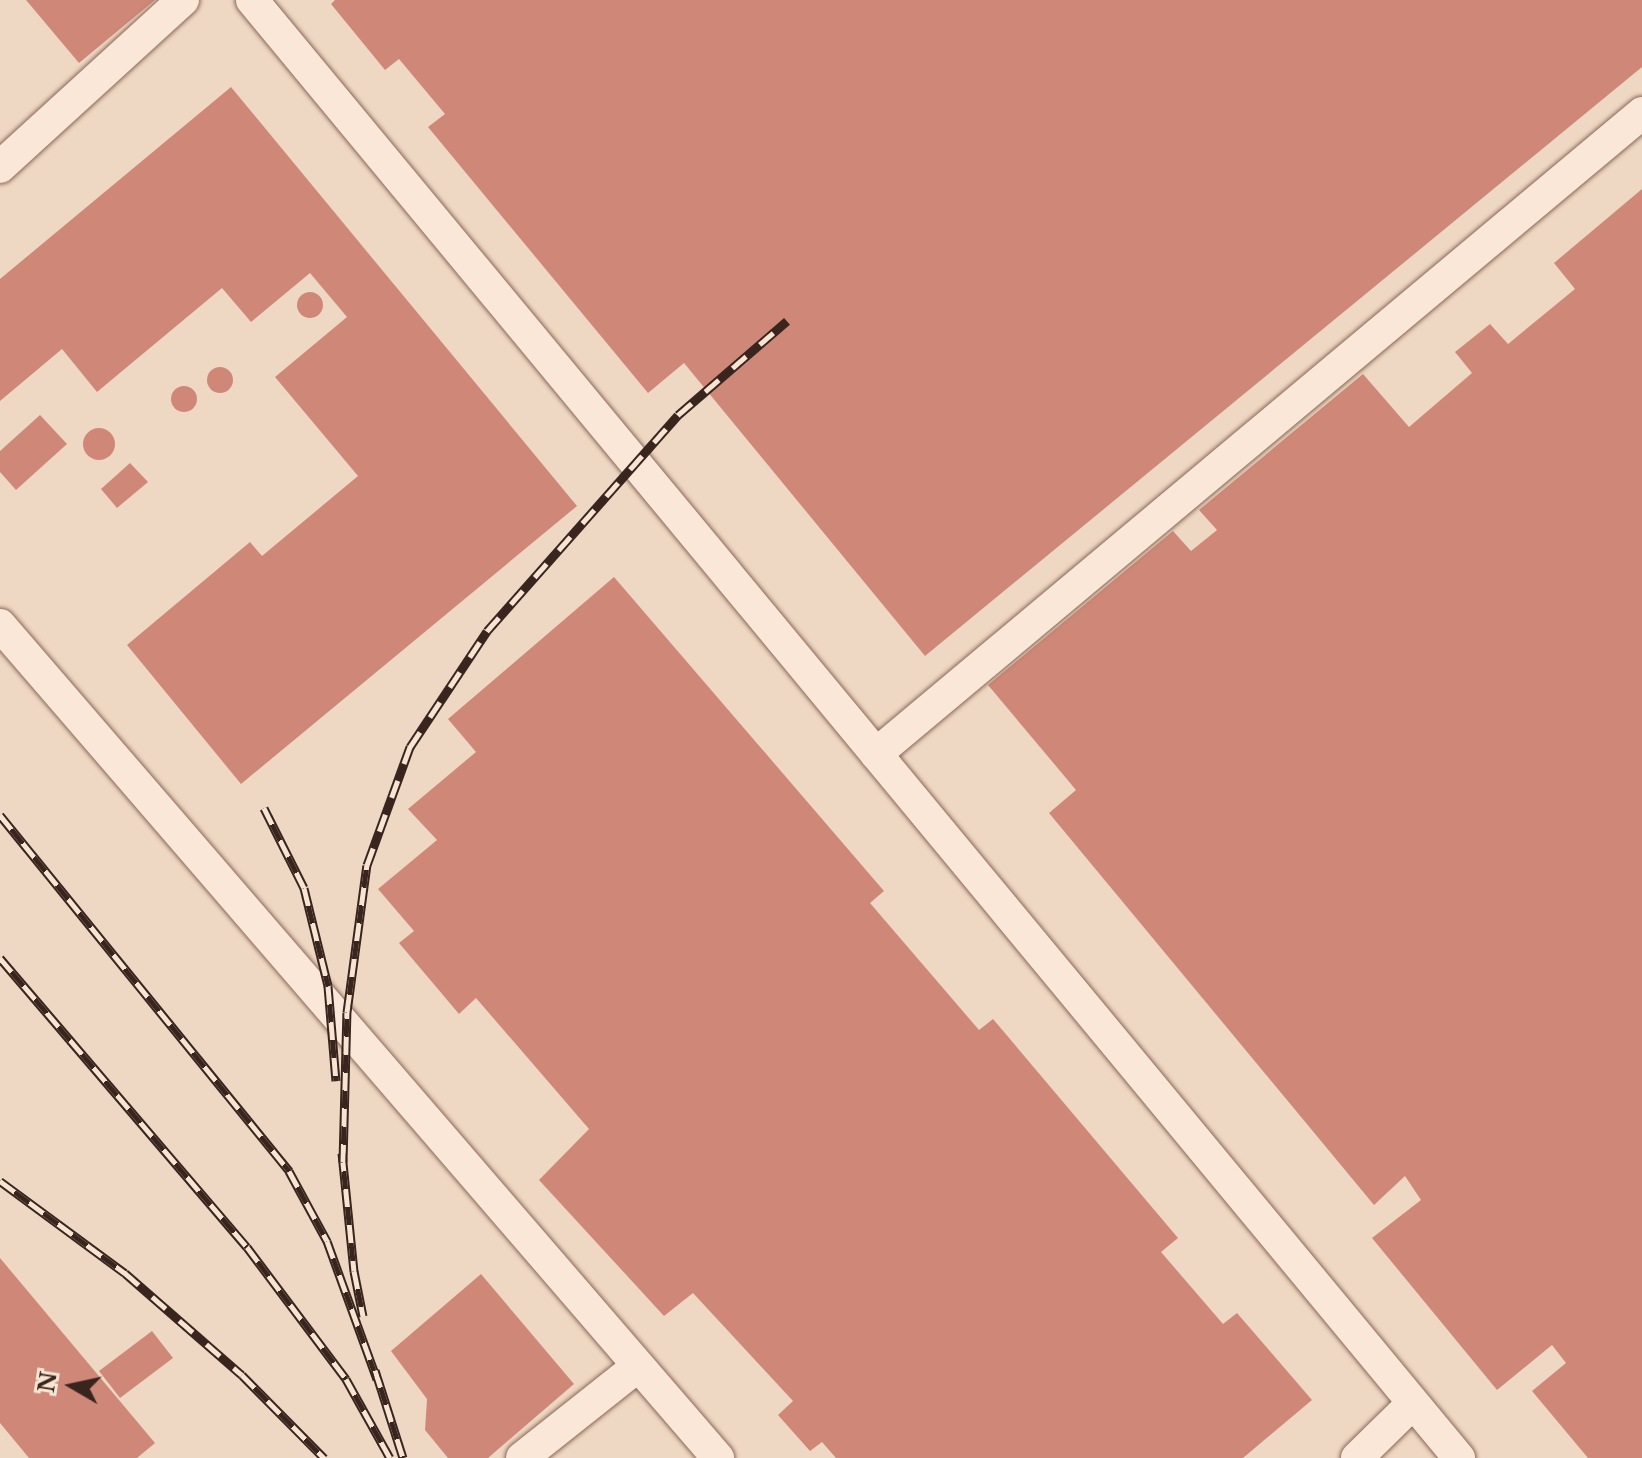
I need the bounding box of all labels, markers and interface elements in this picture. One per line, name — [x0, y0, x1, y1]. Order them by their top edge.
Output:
north arrow — [32, 1346, 112, 1426]
text: N — [33, 1370, 63, 1394]

